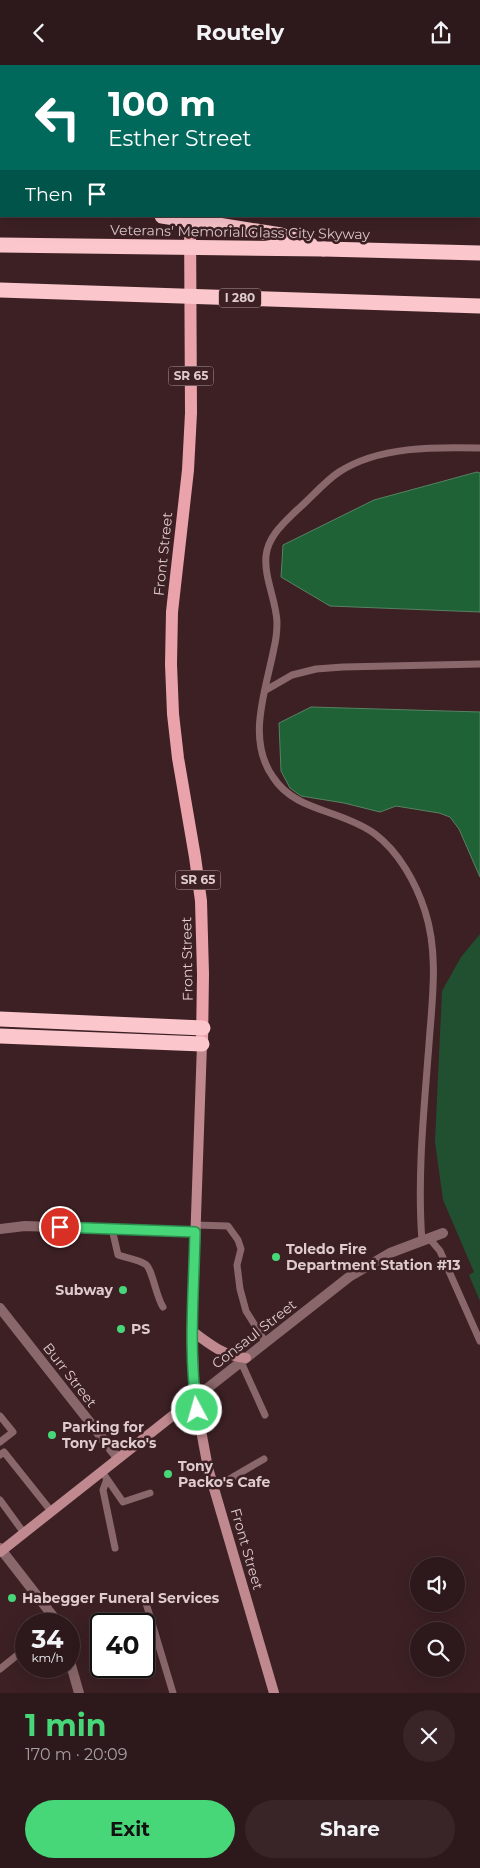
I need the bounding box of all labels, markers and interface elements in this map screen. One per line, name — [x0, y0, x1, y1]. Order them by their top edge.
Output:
icon: back — [25, 19, 53, 47]
text: Routely — [196, 19, 284, 46]
icon: share — [427, 19, 455, 47]
text: 100 m — [108, 82, 216, 125]
icon: left — [25, 85, 90, 150]
text: Esther Street — [108, 125, 251, 152]
icon: arrive — [83, 180, 111, 208]
text: Then — [25, 183, 73, 206]
street label: Veterans' Memorial Glass City Skyway — [110, 221, 370, 243]
road number: I 280 — [219, 289, 261, 307]
road number: SR 65 — [168, 367, 214, 386]
street label: Front Street — [150, 511, 176, 597]
road number: SR 65 — [176, 871, 220, 889]
street label: Front Street — [177, 916, 197, 1001]
pin — [39, 1206, 81, 1248]
icon: arrive — [46, 1213, 74, 1241]
place label: Toledo Fire Department Station #13 — [286, 1240, 461, 1274]
marker: Toledo Fire Department Station #13 — [270, 1251, 282, 1263]
place label: Subway — [55, 1281, 114, 1299]
marker: Subway — [117, 1284, 129, 1296]
street label: Consaul Street — [208, 1295, 300, 1373]
place label: PS — [131, 1320, 150, 1338]
marker: PS — [115, 1323, 127, 1335]
street label: Burr Street — [39, 1339, 101, 1411]
position arrow — [170, 1383, 222, 1435]
place label: Parking for Tony Packo's — [62, 1418, 157, 1452]
marker: Parking for Tony Packo's — [46, 1429, 58, 1441]
place label: Tony Packo's Cafe — [178, 1457, 270, 1491]
marker: Tony Packo's Cafe — [162, 1468, 174, 1480]
street label: Front Street — [227, 1506, 267, 1592]
map controls — [410, 1557, 465, 1677]
button: sound — [410, 1557, 465, 1612]
place label: Habegger Funeral Services — [22, 1589, 220, 1607]
marker: Habegger Funeral Services — [6, 1592, 18, 1604]
speed limit sign: 40 — [90, 1613, 155, 1678]
button: search — [410, 1622, 465, 1677]
text: 34 — [31, 1624, 64, 1654]
text: km/h — [31, 1650, 64, 1665]
text: 1 min — [25, 1707, 106, 1744]
button: close — [403, 1710, 455, 1762]
text: 170 m · 20:09 — [25, 1745, 127, 1764]
button: Exit — [25, 1800, 235, 1858]
button: Share — [245, 1800, 455, 1858]

